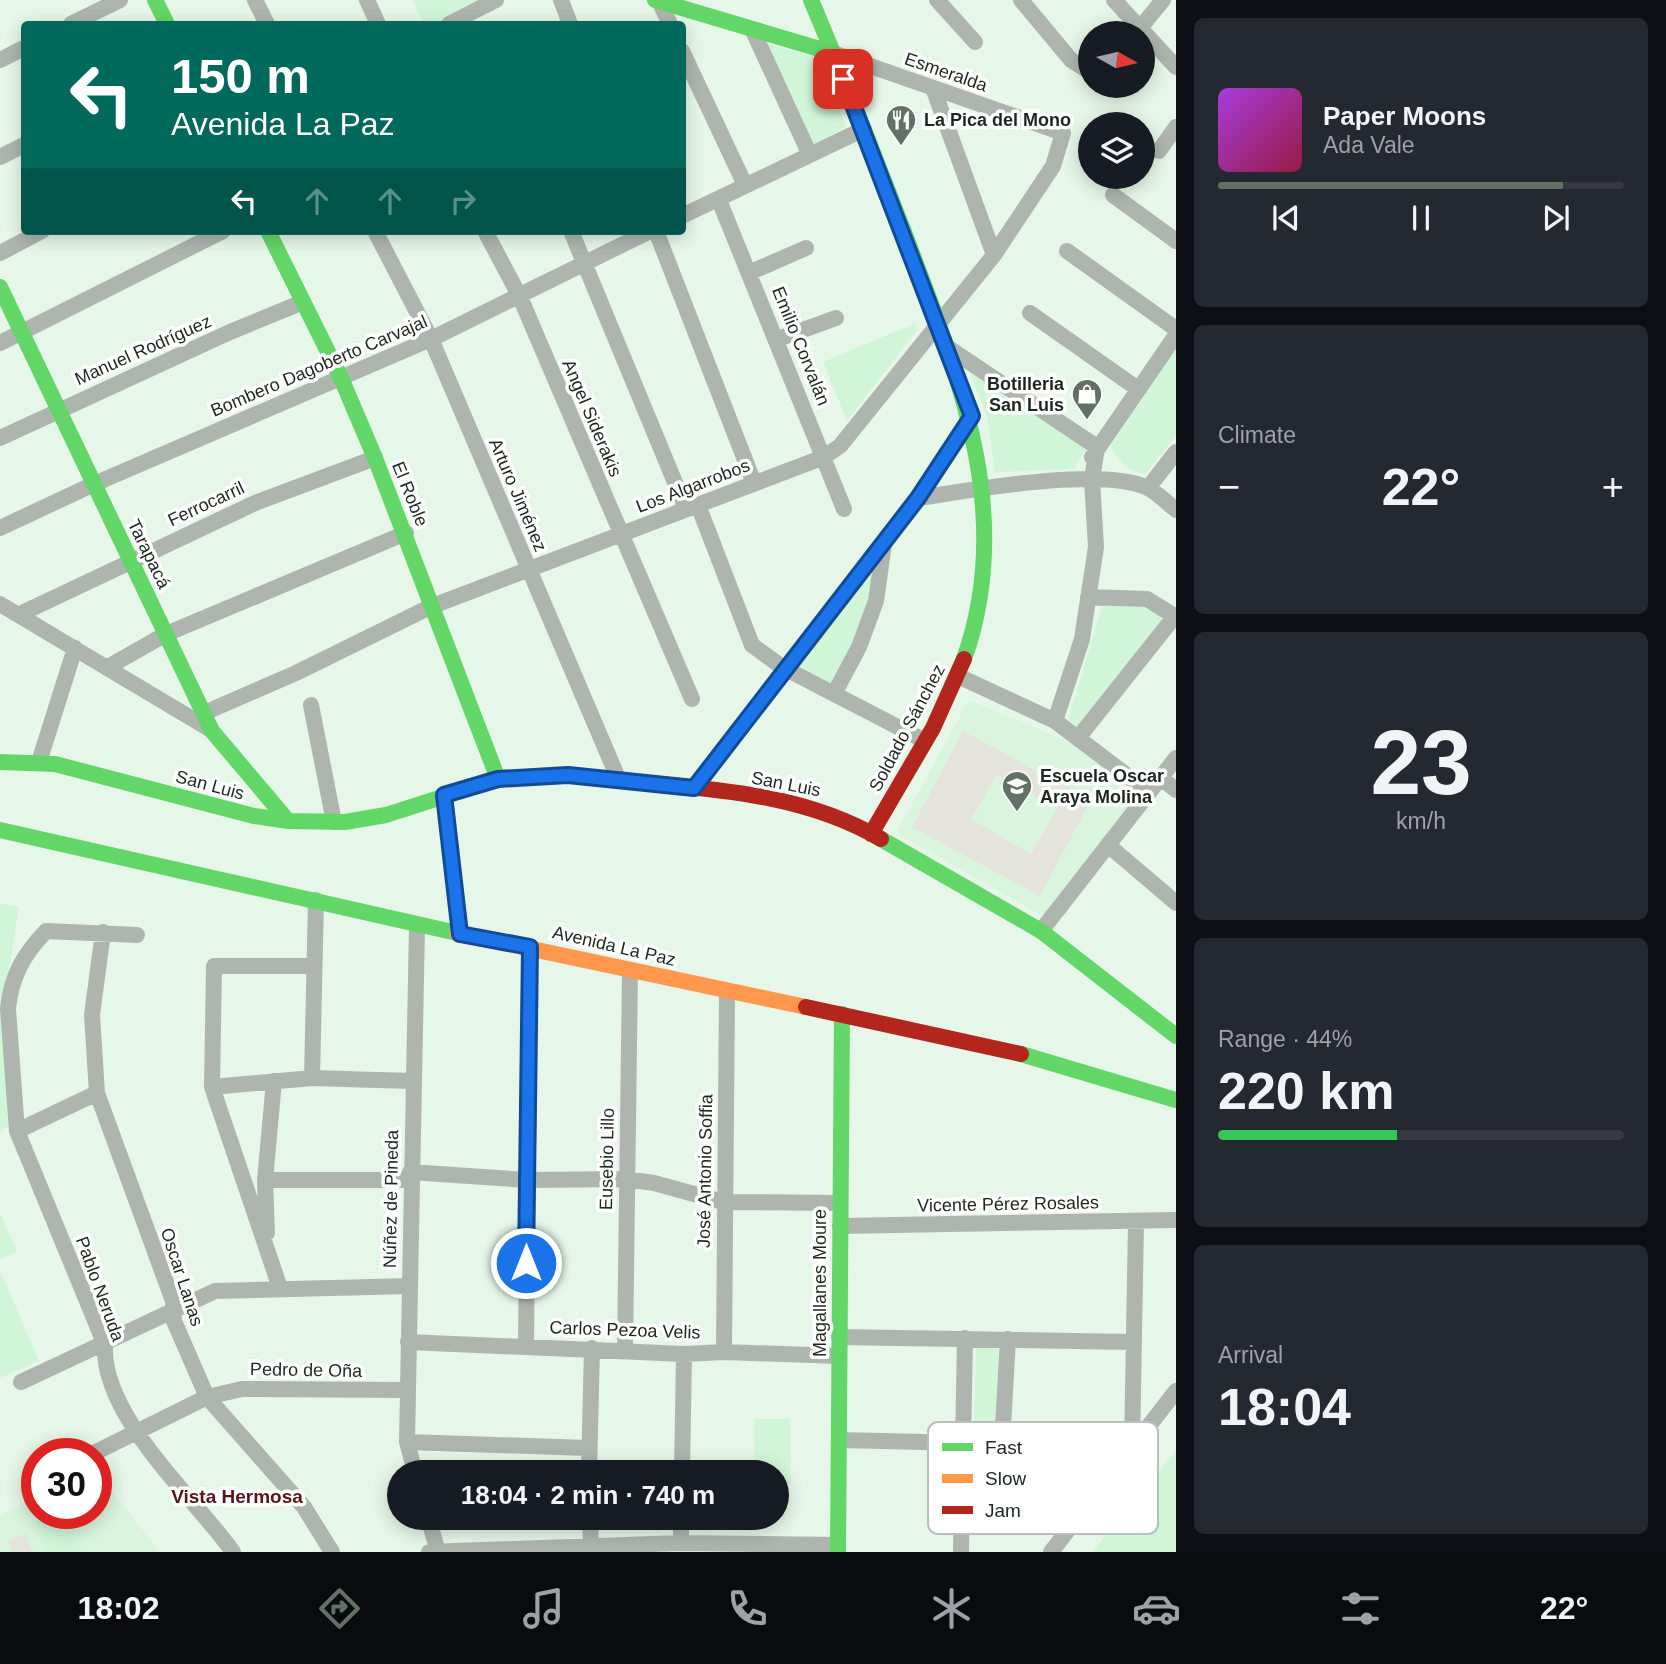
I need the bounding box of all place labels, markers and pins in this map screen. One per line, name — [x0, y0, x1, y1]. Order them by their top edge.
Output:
pin — [813, 49, 873, 109]
restaurant icon: La Pica del Mono — [884, 103, 918, 147]
place label: La Pica del Mono — [924, 110, 1071, 130]
place label: Botilleria San Luis — [987, 374, 1065, 415]
shop icon: Botilleria San Luis — [1070, 377, 1104, 421]
place label: Escuela Oscar Araya Molina — [1040, 766, 1164, 807]
school or university icon: Escuela Oscar Araya Molina — [1000, 769, 1034, 813]

